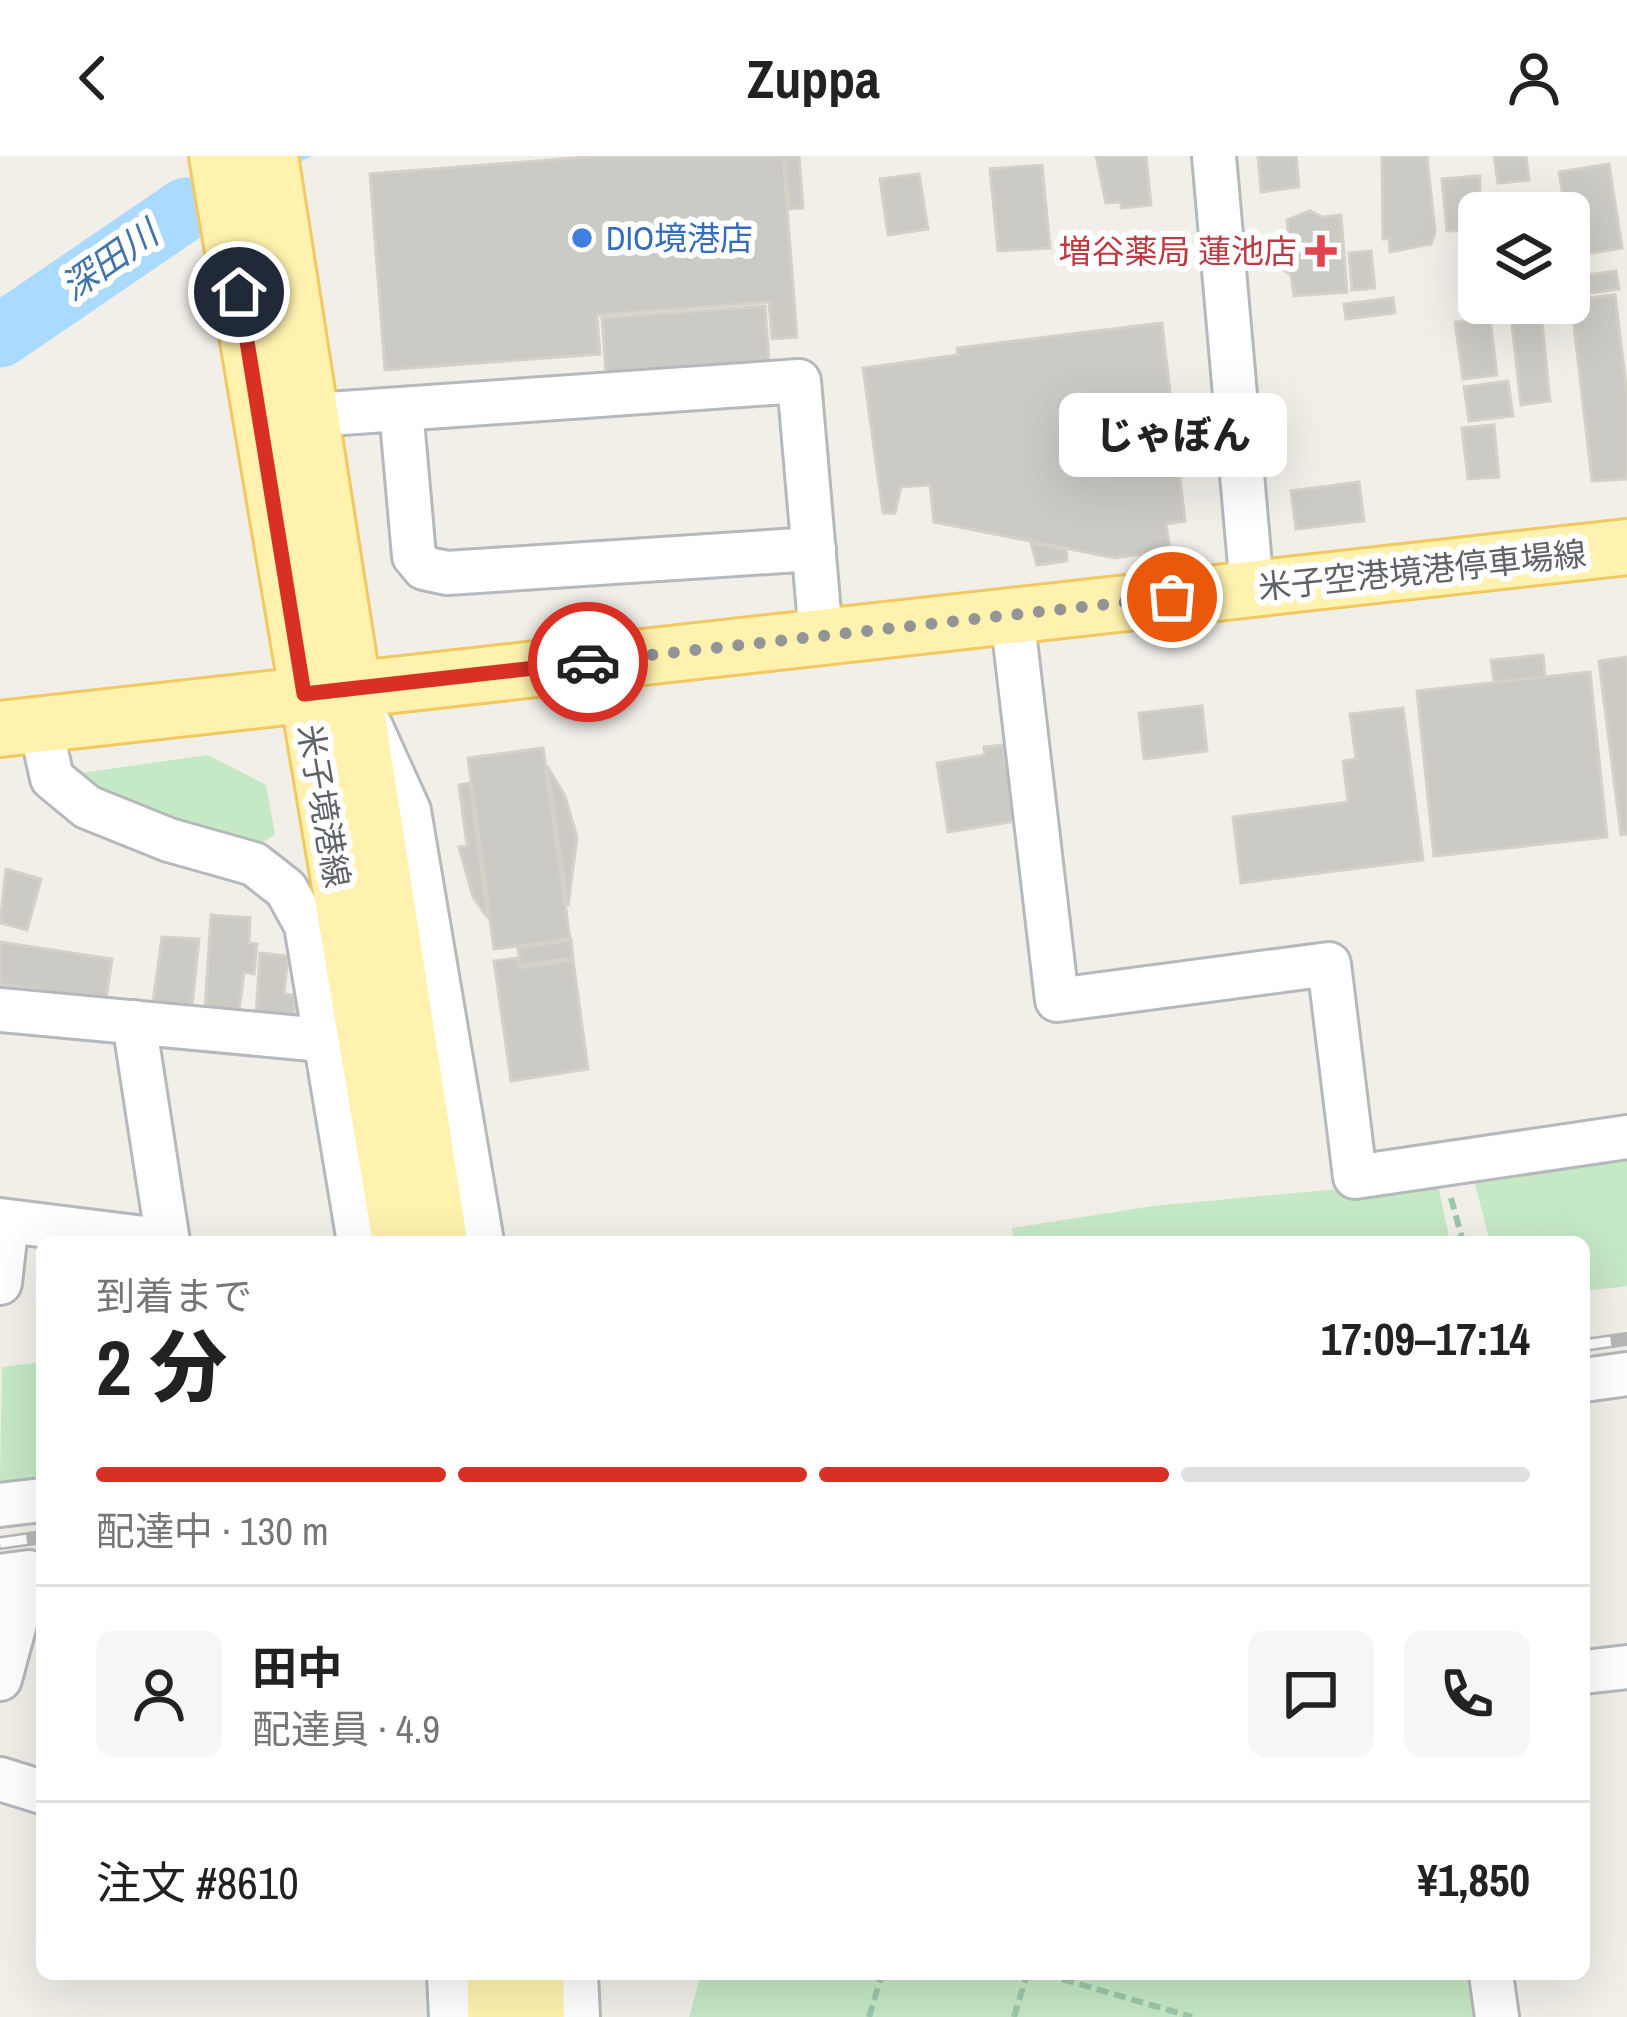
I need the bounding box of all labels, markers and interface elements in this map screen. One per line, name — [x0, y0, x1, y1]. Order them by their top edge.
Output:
text: Zuppa — [747, 42, 880, 115]
icon: back — [60, 45, 126, 111]
icon: person — [1501, 45, 1567, 111]
map controls — [1458, 192, 1590, 324]
button: layers — [1458, 192, 1590, 324]
water label: 深田川 — [51, 207, 170, 311]
place label: DIO境港店 — [606, 216, 753, 260]
marker: DIO境港店 — [569, 225, 595, 251]
place label: 増谷薬局 蓮池店 — [1058, 229, 1297, 273]
marker: 増谷薬局 蓮池店 — [1308, 238, 1334, 264]
pin — [188, 241, 290, 343]
icon: home — [206, 259, 272, 325]
callout: じゃぼん — [1058, 393, 1286, 477]
text: じゃぼん — [1095, 409, 1251, 461]
street label: 米子空港境港停車場線 — [1256, 531, 1588, 609]
pin — [1121, 546, 1223, 648]
icon: bag — [1139, 564, 1205, 630]
courier — [528, 602, 648, 722]
icon: car — [555, 629, 621, 695]
street label: 米子境港線 — [288, 721, 360, 891]
text: 到着まで — [96, 1270, 252, 1322]
text: 17:09–17:14 — [1321, 1308, 1530, 1369]
text: 2 分 — [96, 1314, 227, 1419]
text: 配達中 · 130 m — [96, 1505, 329, 1557]
button: person — [96, 1631, 222, 1757]
button: chat — [1248, 1631, 1374, 1757]
button: phone — [1404, 1631, 1530, 1757]
text: 田中 — [252, 1637, 342, 1698]
text: 配達員 · 4.9 — [252, 1703, 440, 1755]
text: ¥1,850 — [1417, 1849, 1530, 1910]
text: 注文 #8610 — [96, 1852, 299, 1913]

